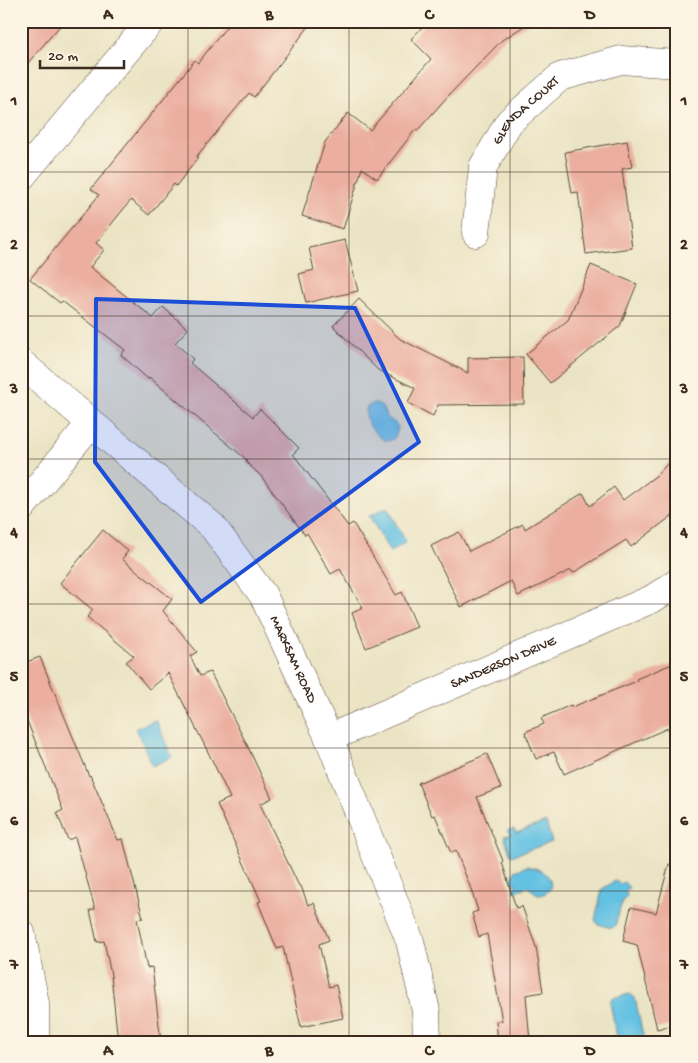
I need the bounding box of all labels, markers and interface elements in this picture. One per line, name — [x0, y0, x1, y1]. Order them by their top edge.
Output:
text: A — [102, 7, 114, 26]
text: B — [264, 7, 274, 26]
text: C — [424, 7, 435, 26]
text: D — [583, 7, 596, 26]
scale bar — [40, 38, 124, 70]
text: 20 m — [48, 48, 78, 66]
street label: GLENDA COURT — [489, 73, 563, 148]
text: 1 — [10, 93, 17, 112]
text: 1 — [680, 93, 687, 112]
text: 2 — [10, 237, 18, 256]
text: 2 — [680, 237, 688, 256]
text: 3 — [9, 381, 18, 400]
text: 3 — [679, 381, 688, 400]
text: 4 — [9, 525, 18, 544]
text: 4 — [679, 525, 688, 544]
street label: MARKSAM ROAD — [265, 613, 321, 707]
street label: SANDERSON DRIVE — [448, 632, 560, 693]
text: 5 — [10, 669, 19, 688]
text: 5 — [680, 669, 689, 688]
text: 6 — [10, 813, 19, 832]
text: 6 — [680, 813, 689, 832]
text: 7 — [9, 957, 19, 976]
text: 7 — [679, 957, 689, 976]
text: A — [102, 1043, 114, 1062]
text: B — [264, 1043, 274, 1062]
text: C — [424, 1043, 435, 1062]
text: D — [583, 1043, 596, 1062]

